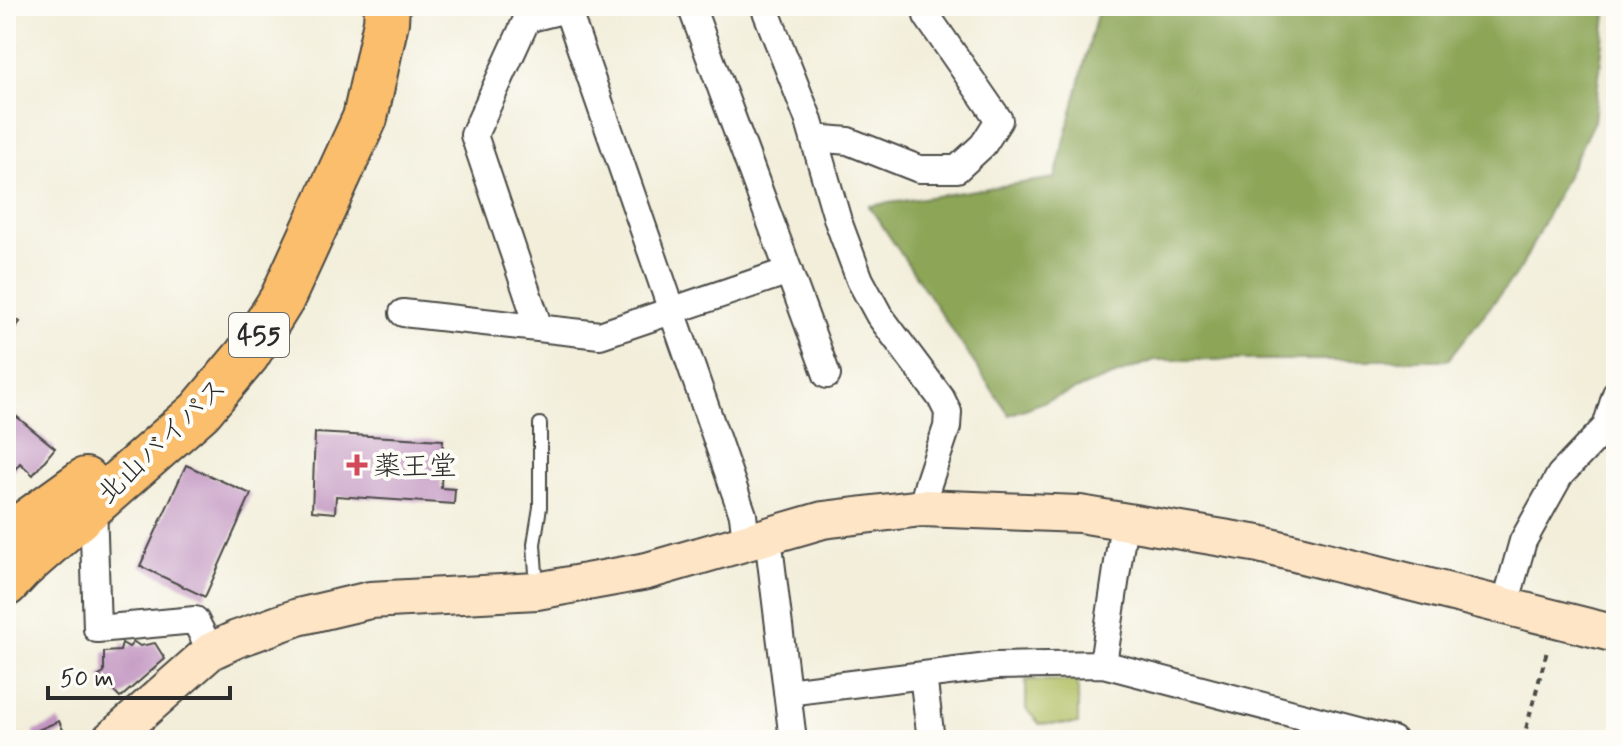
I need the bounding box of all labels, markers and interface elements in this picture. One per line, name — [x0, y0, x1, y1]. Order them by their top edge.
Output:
road number: 455 — [229, 313, 289, 357]
street label: 北山バイパス — [90, 370, 236, 513]
place label: 薬王堂 — [373, 449, 457, 486]
marker: 薬王堂 — [348, 456, 366, 474]
scale bar — [48, 650, 230, 700]
text: 50 m — [60, 664, 114, 695]

